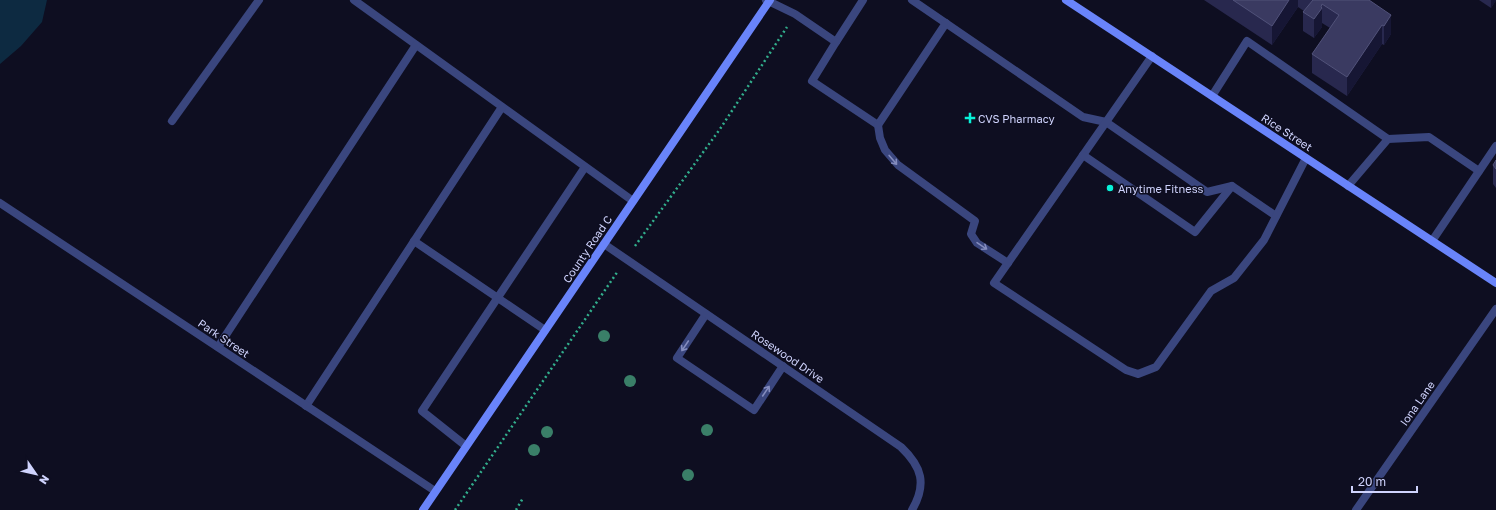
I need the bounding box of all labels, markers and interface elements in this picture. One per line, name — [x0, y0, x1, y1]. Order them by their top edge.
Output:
street label: Rice Street — [1259, 111, 1315, 153]
place label: CVS Pharmacy — [978, 112, 1055, 125]
marker: CVS Pharmacy — [965, 113, 975, 123]
one-way arrow — [888, 154, 897, 165]
place label: Anytime Fitness — [1118, 182, 1203, 195]
marker: Anytime Fitness — [1105, 183, 1115, 193]
street label: County Road C — [560, 213, 614, 285]
one-way arrow — [976, 242, 987, 250]
street label: Park Street — [196, 316, 252, 360]
street label: Rosewood Drive — [749, 327, 827, 385]
one-way arrow — [681, 340, 689, 351]
street label: Iona Lane — [1397, 378, 1437, 428]
one-way arrow — [763, 385, 771, 397]
north arrow — [16, 454, 56, 494]
scale bar — [1352, 468, 1417, 494]
text: N — [37, 473, 52, 487]
text: 20 m — [1358, 474, 1386, 489]

